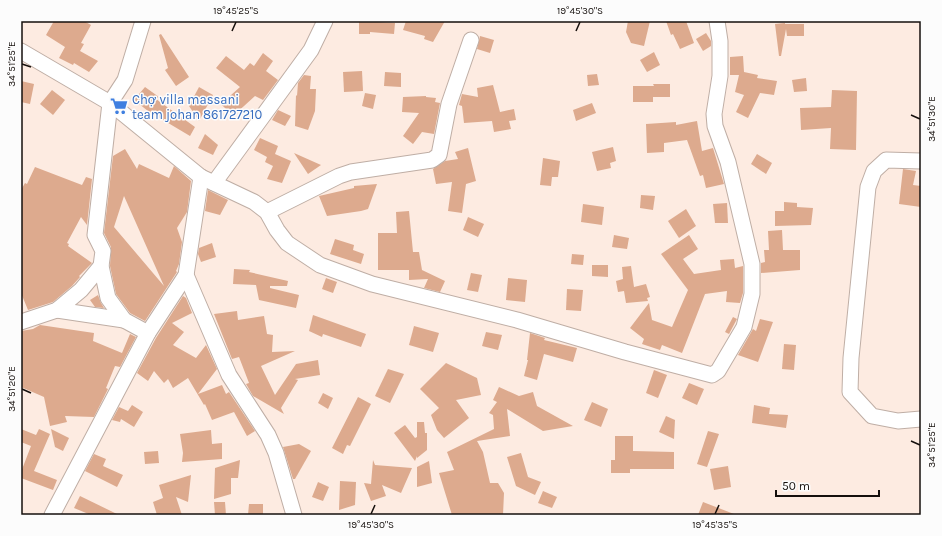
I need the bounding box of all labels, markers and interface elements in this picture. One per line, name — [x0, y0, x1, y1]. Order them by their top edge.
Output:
text: 19°45'25"S — [213, 5, 259, 17]
text: 19°45'30"S — [557, 5, 603, 17]
text: 34°51'25"E — [6, 41, 18, 87]
place label: Chợ villa massani team johan 861727210 — [132, 92, 262, 122]
supermarket icon: Chợ villa massani team johan 861727210 — [109, 96, 129, 116]
text: 34°51'30"E — [926, 96, 938, 142]
text: 34°51'20"E — [6, 366, 18, 412]
text: 34°51'25"E — [926, 422, 938, 468]
scale bar — [776, 472, 879, 498]
text: 50 m — [782, 479, 810, 493]
text: 19°45'30"S — [348, 519, 394, 531]
text: 19°45'35"S — [692, 519, 738, 531]

